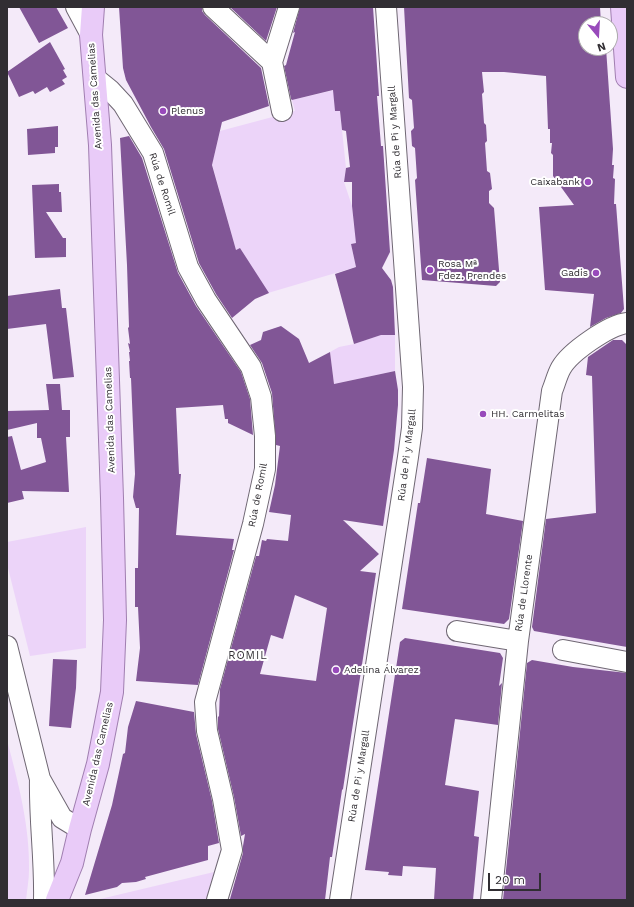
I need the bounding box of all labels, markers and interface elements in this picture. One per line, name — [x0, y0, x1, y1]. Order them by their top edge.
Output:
north arrow — [578, 16, 618, 56]
text: N — [596, 39, 607, 54]
street label: Avenida das Camelias — [85, 42, 105, 150]
street label: Rúa de Pi y Margall — [386, 85, 404, 179]
place label: Plenus — [171, 105, 204, 117]
marker: Plenus — [158, 106, 168, 116]
street label: Rúa de Romil — [146, 151, 178, 217]
place label: Caixabank — [530, 176, 580, 188]
marker: Caixabank — [583, 177, 593, 187]
place label: Rosa Mª Fdez. Prendes — [438, 258, 506, 282]
marker: Rosa Mª Fdez. Prendes — [425, 265, 435, 275]
place label: Gadis — [561, 267, 588, 279]
marker: Gadis — [591, 268, 601, 278]
street label: Avenida das Camelias — [102, 367, 118, 473]
street label: Rúa de Pi y Margall — [395, 408, 419, 502]
place label: HH. Carmelitas — [491, 408, 564, 420]
marker: HH. Carmelitas — [478, 409, 488, 419]
street label: Rúa de Romil — [246, 462, 270, 528]
street label: Rúa de Llorente — [513, 554, 535, 632]
district label: ROMIL — [228, 649, 268, 663]
place label: Adelina Álvarez — [344, 664, 419, 676]
marker: Adelina Álvarez — [331, 665, 341, 675]
street label: Avenida das Camelias — [80, 701, 116, 807]
street label: Rúa de Pi y Margall — [346, 729, 372, 823]
scale bar — [490, 865, 543, 891]
text: 20 m — [495, 873, 525, 887]

